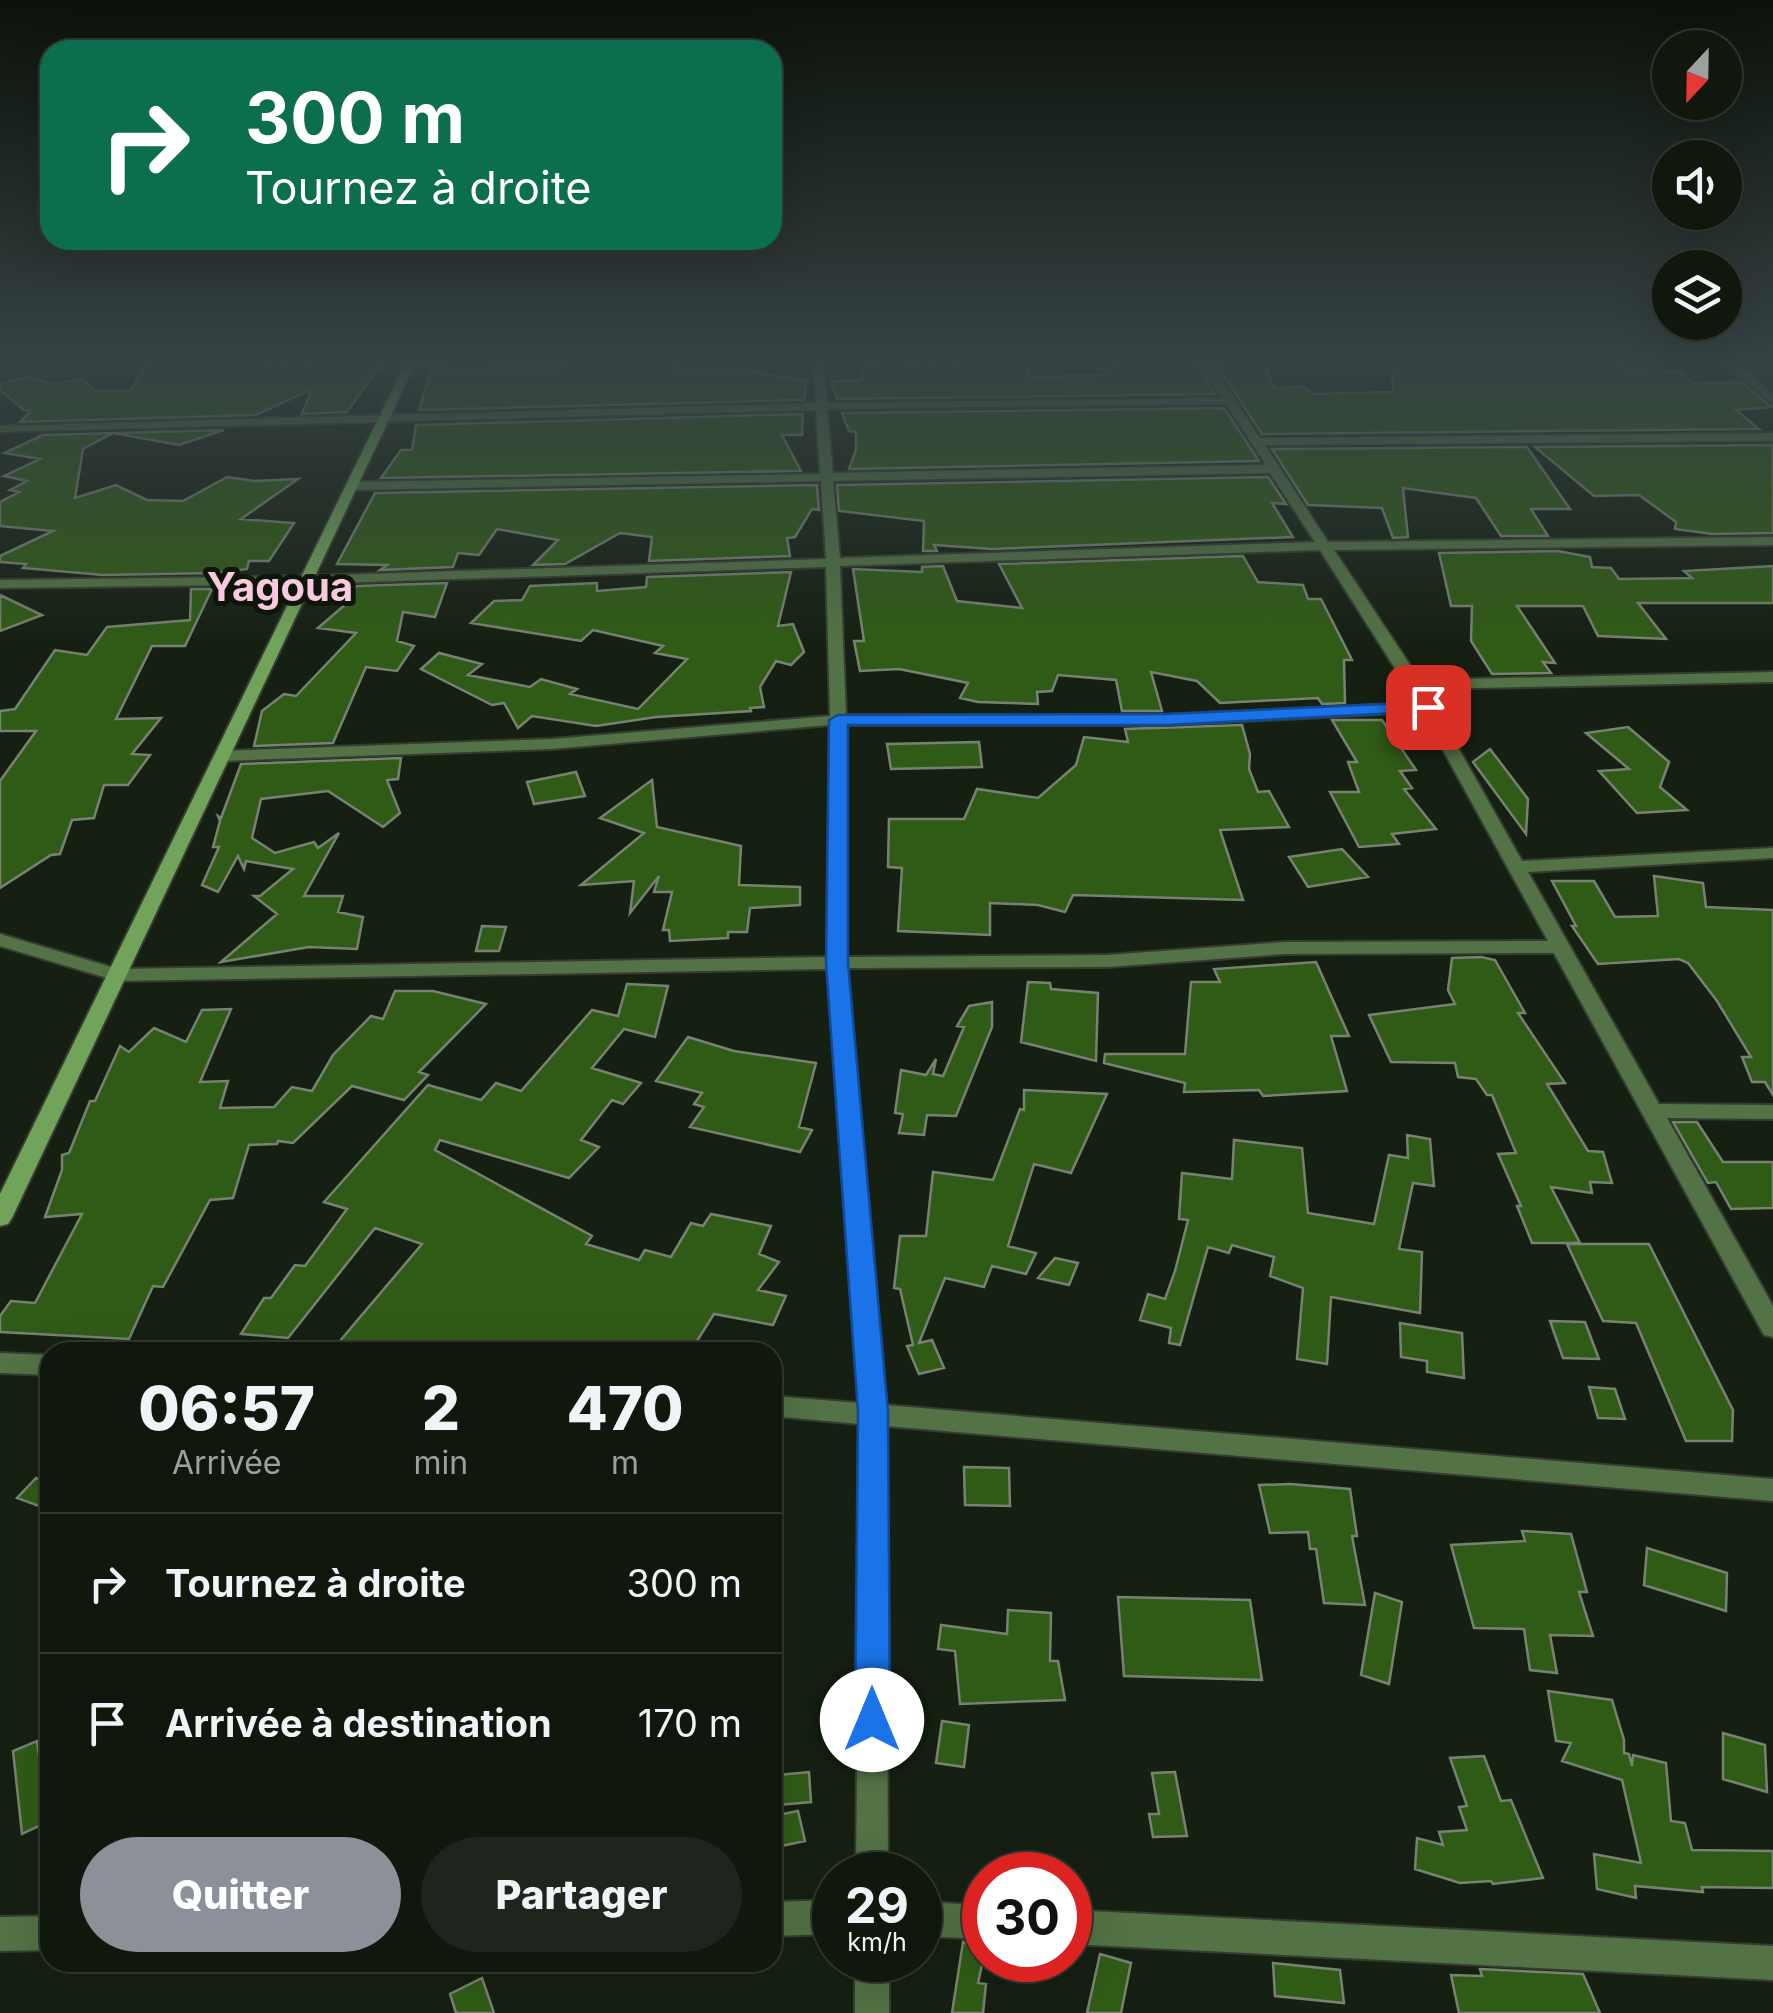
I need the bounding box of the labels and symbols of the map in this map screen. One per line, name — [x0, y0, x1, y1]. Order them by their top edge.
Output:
north arrow — [1652, 30, 1742, 120]
district label: Yagoua — [207, 562, 353, 611]
pin — [1386, 665, 1471, 750]
position arrow — [820, 1668, 924, 1772]
speed limit sign: 30 — [962, 1852, 1092, 1982]

